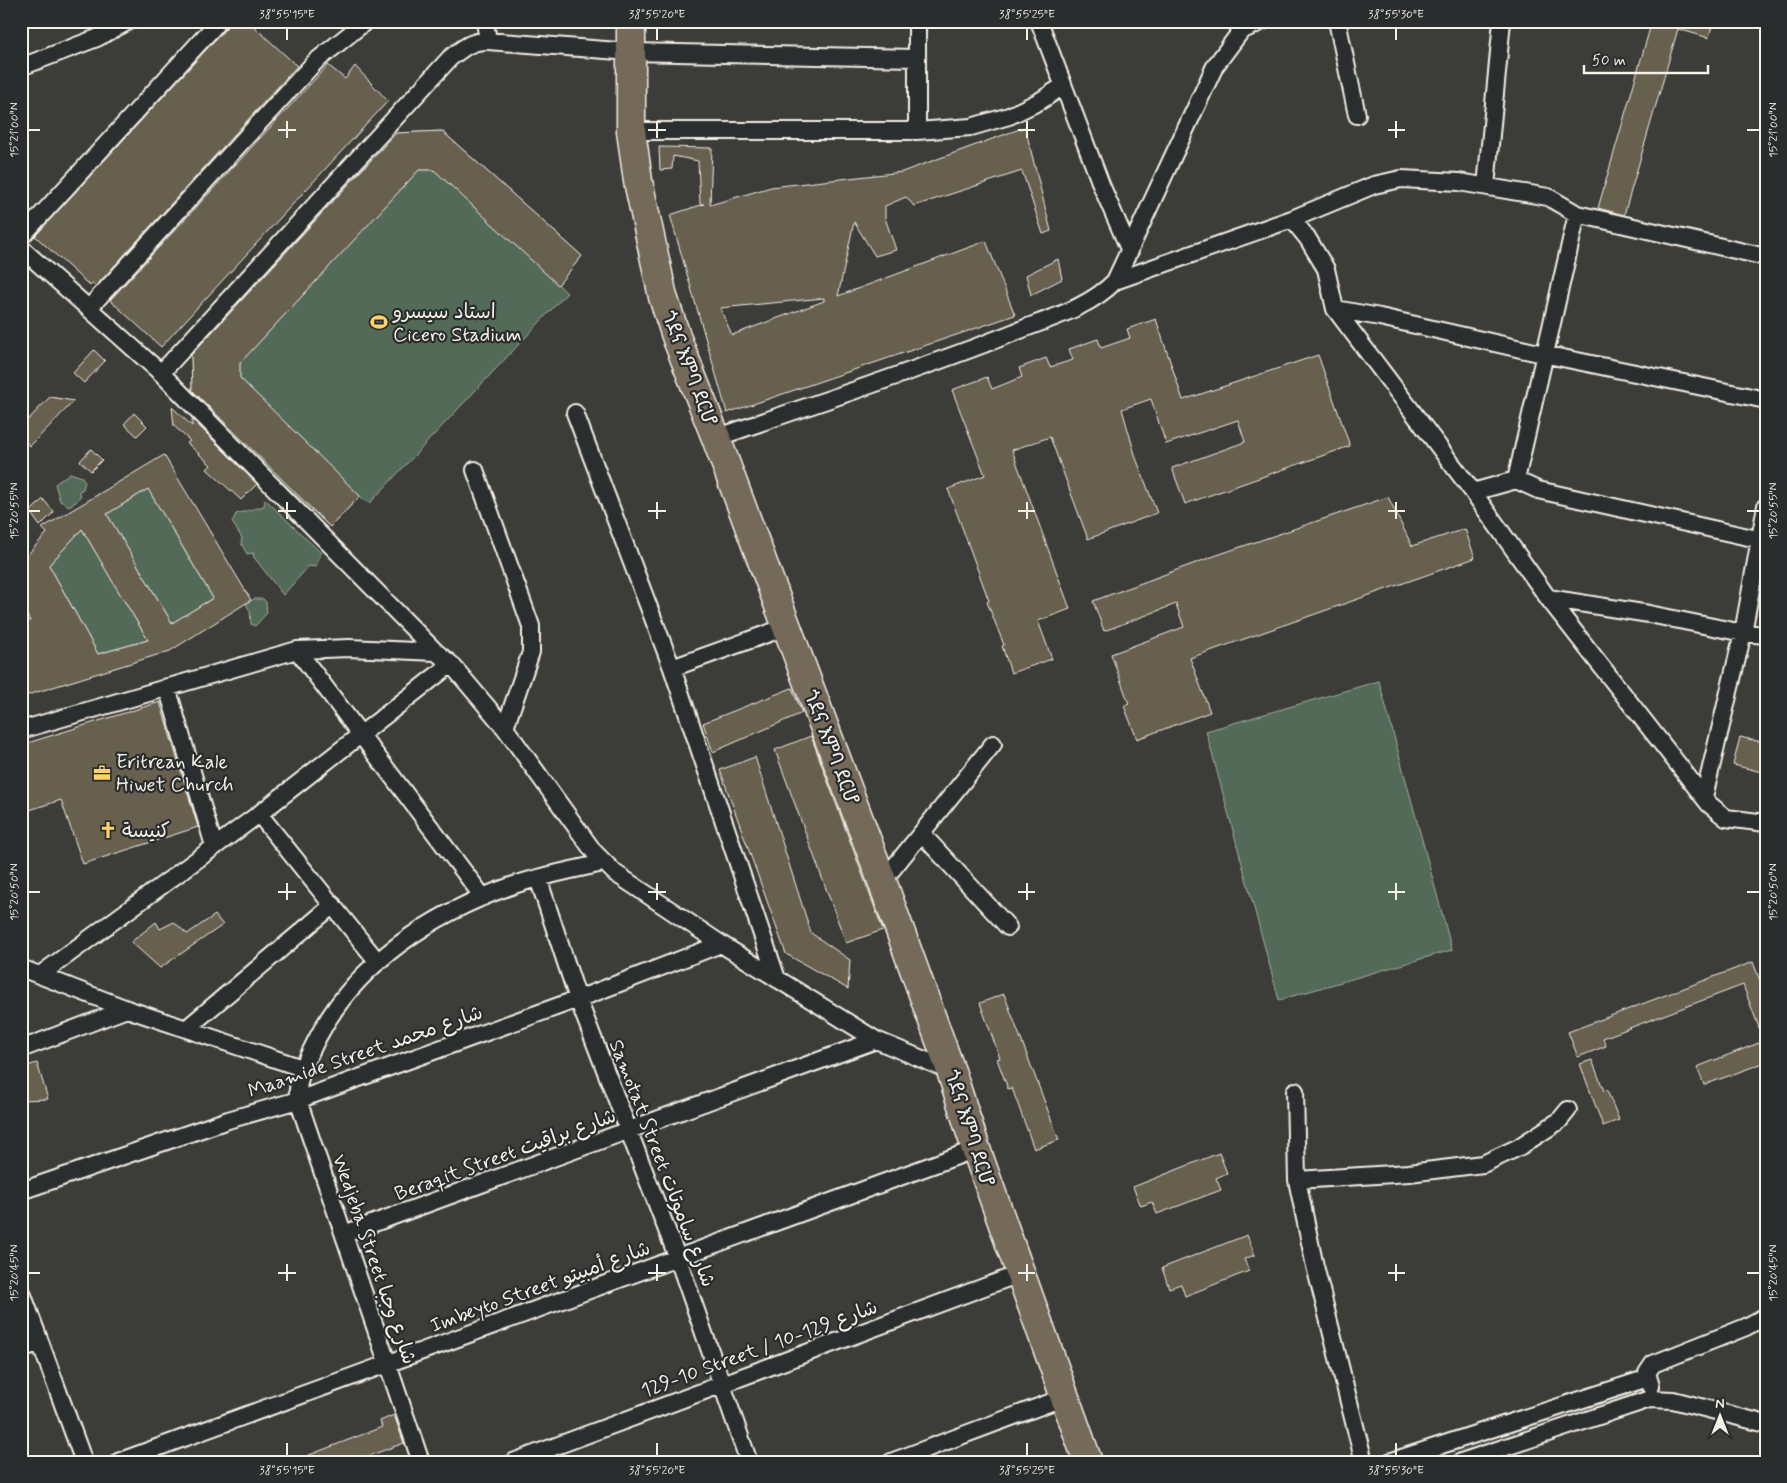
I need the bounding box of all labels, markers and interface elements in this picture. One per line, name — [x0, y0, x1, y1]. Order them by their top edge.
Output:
text: 38°55'15"E — [259, 7, 315, 23]
text: 38°55'20"E — [629, 7, 685, 23]
text: 38°55'25"E — [999, 7, 1055, 23]
text: 38°55'30"E — [1368, 7, 1424, 23]
scale bar — [1584, 42, 1708, 74]
text: 50 m — [1592, 51, 1626, 71]
text: 15°21'00"N — [7, 102, 23, 158]
text: 15°21'00"N — [1766, 102, 1782, 158]
place label: استاد سيسرو Cicero Stadium — [392, 299, 522, 349]
street label: ጎደና እምባ ደርሆ — [654, 307, 723, 430]
sports icon: استاد سيسرو Cicero Stadium — [369, 312, 389, 332]
text: 15°20'55"N — [7, 482, 23, 540]
text: 15°20'55"N — [1766, 482, 1782, 540]
street label: ጎደና እምባ ደርሆ — [796, 686, 865, 809]
place label: Eritrean Kale Hiwet Church — [116, 749, 234, 799]
office icon: Eritrean Kale Hiwet Church — [92, 763, 112, 783]
place label: كنيسة — [122, 818, 170, 845]
church icon: كنيسة — [98, 820, 118, 840]
text: 15°20'50"N — [7, 863, 23, 921]
text: 15°20'50"N — [1766, 863, 1782, 921]
street label: Maamide Street شارع محمد — [245, 1000, 486, 1105]
street label: Samotat Street شارع ساموتات — [602, 1036, 721, 1291]
street label: ጎደና እምባ ደርሆ — [937, 1067, 1000, 1191]
street label: Beraqit Street شارع براقيت — [391, 1103, 620, 1208]
street label: Wedjeba Street شارع وجبا — [325, 1151, 422, 1368]
street label: Imbeyto Street شارع أمبيتو — [427, 1235, 654, 1340]
text: 15°20'45"N — [7, 1245, 23, 1301]
text: 15°20'45"N — [1766, 1245, 1782, 1301]
street label: 129-10 Street / شارع 129-10 — [638, 1294, 881, 1405]
north arrow — [1694, 1390, 1744, 1440]
text: N — [1715, 1395, 1725, 1413]
text: 38°55'15"E — [259, 1463, 315, 1479]
text: 38°55'20"E — [629, 1463, 685, 1479]
text: 38°55'25"E — [999, 1463, 1055, 1479]
text: 38°55'30"E — [1368, 1463, 1424, 1479]

